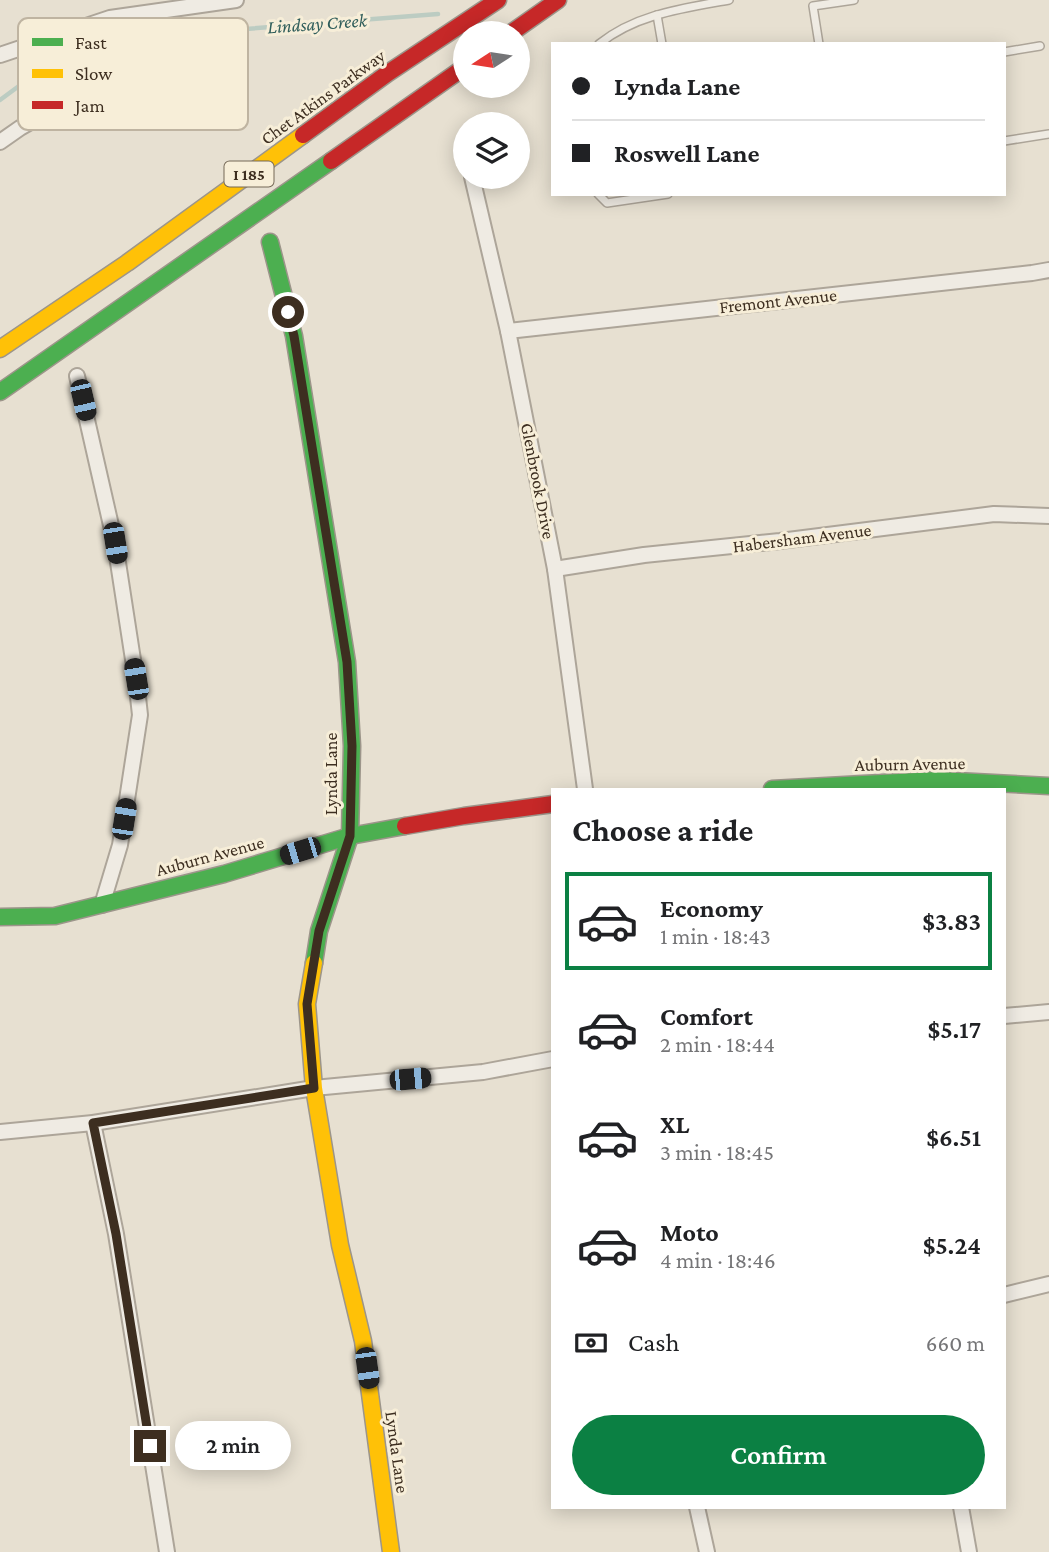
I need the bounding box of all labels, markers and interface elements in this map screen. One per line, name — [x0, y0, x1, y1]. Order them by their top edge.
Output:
water label: Lindsay Creek — [267, 9, 368, 37]
legend — [18, 18, 248, 130]
north arrow — [453, 21, 530, 98]
map controls — [453, 21, 530, 189]
text: Fast — [75, 32, 107, 53]
street label: Chet Atkins Parkway — [257, 45, 389, 149]
text: Slow — [75, 63, 112, 84]
text: Lynda Lane — [614, 72, 740, 101]
text: Jam — [73, 95, 105, 116]
button: layers — [453, 112, 530, 189]
text: Roswell Lane — [614, 139, 760, 168]
road number: I 185 — [224, 162, 274, 186]
street label: Fremont Avenue — [718, 285, 838, 317]
route start — [272, 296, 304, 328]
car — [69, 377, 98, 423]
street label: Glenbrook Drive — [517, 421, 559, 541]
street label: Habersham Avenue — [732, 520, 873, 556]
car — [102, 521, 129, 565]
car — [123, 657, 150, 701]
street label: Lynda Lane — [321, 733, 341, 815]
street label: Auburn Avenue — [854, 753, 966, 775]
car — [111, 797, 138, 841]
text: Choose a ride — [572, 812, 753, 848]
street label: Auburn Avenue — [154, 832, 266, 880]
car — [277, 835, 324, 867]
icon: car — [576, 890, 639, 953]
text: Economy — [660, 894, 763, 923]
text: $3.83 — [922, 907, 981, 936]
text: 1 min · 18:43 — [660, 923, 771, 949]
icon: car — [576, 998, 639, 1061]
text: Comfort — [660, 1002, 753, 1031]
text: $5.17 — [928, 1015, 981, 1044]
text: 2 min · 18:44 — [660, 1031, 775, 1057]
car — [389, 1067, 432, 1091]
icon: car — [576, 1106, 639, 1169]
text: XL — [660, 1110, 689, 1139]
text: $6.51 — [926, 1123, 981, 1152]
text: 3 min · 18:45 — [660, 1139, 774, 1165]
icon: car — [576, 1214, 639, 1277]
text: Moto — [660, 1218, 719, 1247]
text: $5.24 — [923, 1231, 981, 1260]
text: 4 min · 18:46 — [660, 1247, 776, 1273]
icon: cash — [572, 1324, 610, 1362]
text: Cash — [628, 1328, 679, 1357]
text: 660 m — [926, 1330, 985, 1356]
car — [354, 1346, 381, 1390]
street label: Lynda Lane — [381, 1410, 413, 1494]
button: Confirm — [572, 1415, 985, 1495]
callout: 2 min — [174, 1422, 290, 1470]
route end — [134, 1430, 166, 1462]
text: 2 min — [206, 1432, 260, 1458]

